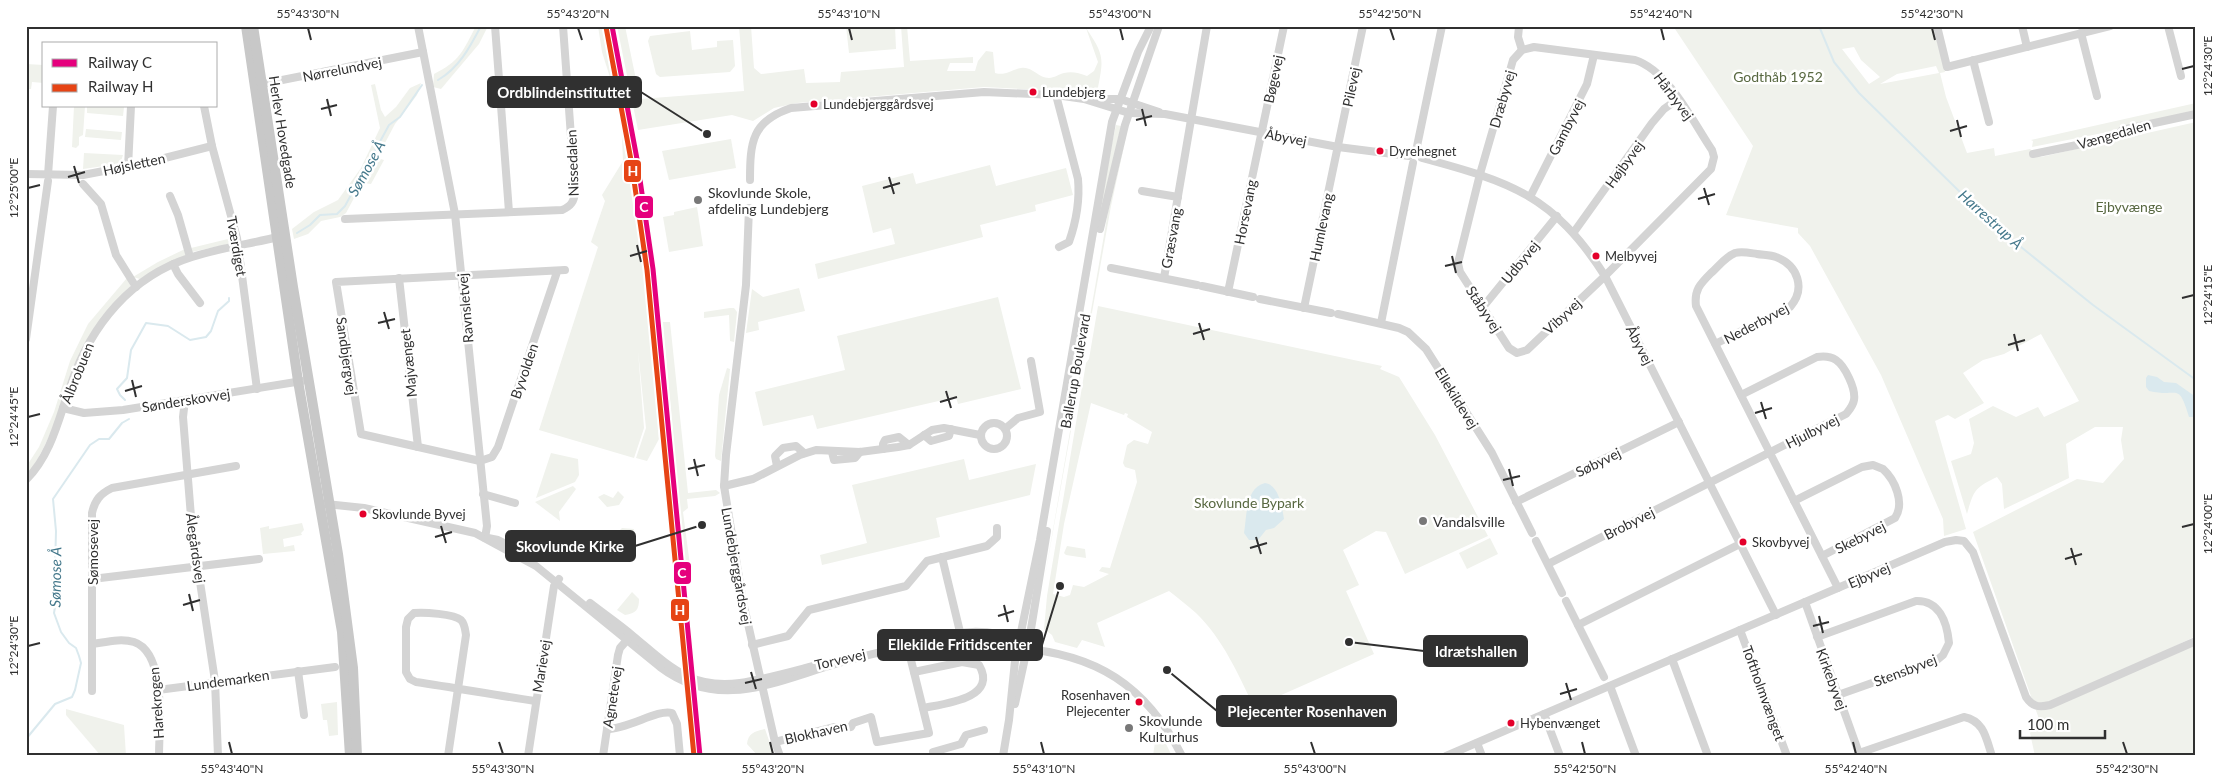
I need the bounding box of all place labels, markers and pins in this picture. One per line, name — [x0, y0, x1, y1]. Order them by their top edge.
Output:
callout: Ordblindeinstituttet — [488, 77, 641, 107]
place label: Lundebjerg — [1042, 84, 1106, 100]
marker: Lundebjerg — [1028, 87, 1038, 97]
place label: Lundebjerggårdsvej — [823, 96, 934, 112]
marker: Lundebjerggårdsvej — [809, 99, 819, 109]
place label: Dyrehegnet — [1389, 143, 1457, 159]
marker: Dyrehegnet — [1375, 146, 1385, 156]
place label: Skovlunde Skole, afdeling Lundebjerg — [708, 184, 829, 217]
marker: Skovlunde Skole, afdeling Lundebjerg — [692, 194, 704, 206]
place label: Melbyvej — [1605, 248, 1657, 264]
marker: Melbyvej — [1591, 251, 1601, 261]
place label: Skovlunde Byvej — [372, 506, 466, 522]
marker: Skovlunde Byvej — [358, 509, 368, 519]
place label: Vandalsville — [1433, 513, 1505, 530]
marker: Vandalsville — [1417, 515, 1429, 527]
callout: Skovlunde Kirke — [506, 531, 635, 561]
place label: Skovbyvej — [1752, 534, 1809, 550]
marker: Skovbyvej — [1738, 537, 1748, 547]
callout: Ellekilde Fritidscenter — [878, 630, 1042, 660]
callout: Idrætshallen — [1424, 636, 1527, 666]
place label: Rosenhaven Plejecenter — [1061, 687, 1130, 719]
callout: Plejecenter Rosenhaven — [1217, 696, 1396, 726]
marker: Rosenhaven Plejecenter — [1134, 697, 1144, 707]
place label: Skovlunde Kulturhus — [1139, 712, 1202, 745]
place label: Hybenvænget — [1520, 715, 1600, 731]
marker: Hybenvænget — [1506, 718, 1516, 728]
marker: Skovlunde Kulturhus — [1123, 722, 1135, 734]

